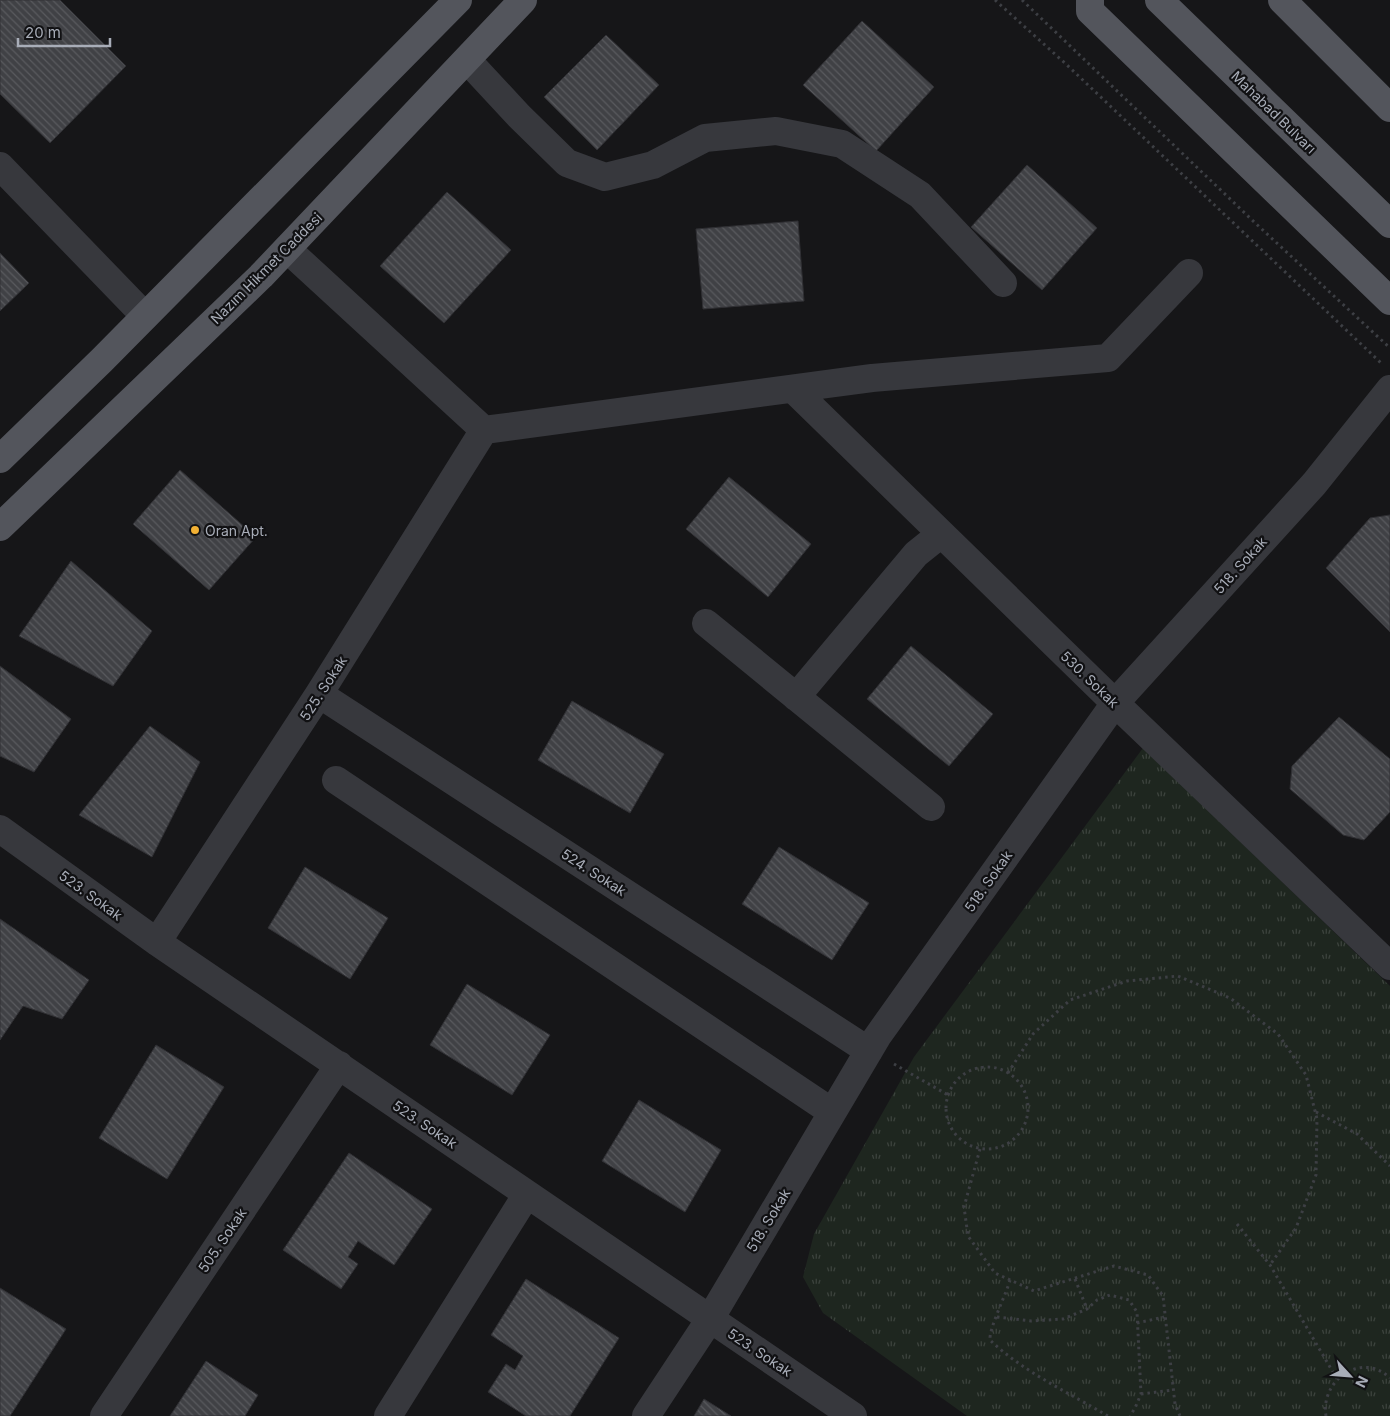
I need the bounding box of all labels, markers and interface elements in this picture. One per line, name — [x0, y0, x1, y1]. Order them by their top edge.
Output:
scale bar — [18, 15, 110, 47]
text: 20 m — [25, 23, 61, 42]
street label: Mahabad Bulvarı — [1228, 67, 1320, 157]
street label: Nazım Hikmet Caddesi — [207, 209, 325, 327]
place label: Oran Apt. — [205, 522, 268, 539]
marker: Oran Apt. — [189, 524, 201, 536]
street label: 518. Sokak — [1210, 533, 1270, 597]
street label: 530. Sokak — [1057, 647, 1123, 711]
street label: 525. Sokak — [296, 652, 350, 724]
street label: 524. Sokak — [558, 845, 630, 899]
street label: 518. Sokak — [961, 847, 1016, 915]
street label: 523. Sokak — [56, 866, 126, 924]
street label: 523. Sokak — [390, 1096, 461, 1152]
street label: 518. Sokak — [742, 1185, 794, 1255]
street label: 505. Sokak — [194, 1204, 250, 1275]
street label: 523. Sokak — [725, 1324, 796, 1380]
north arrow — [1325, 1351, 1375, 1401]
text: N — [1352, 1373, 1372, 1390]

